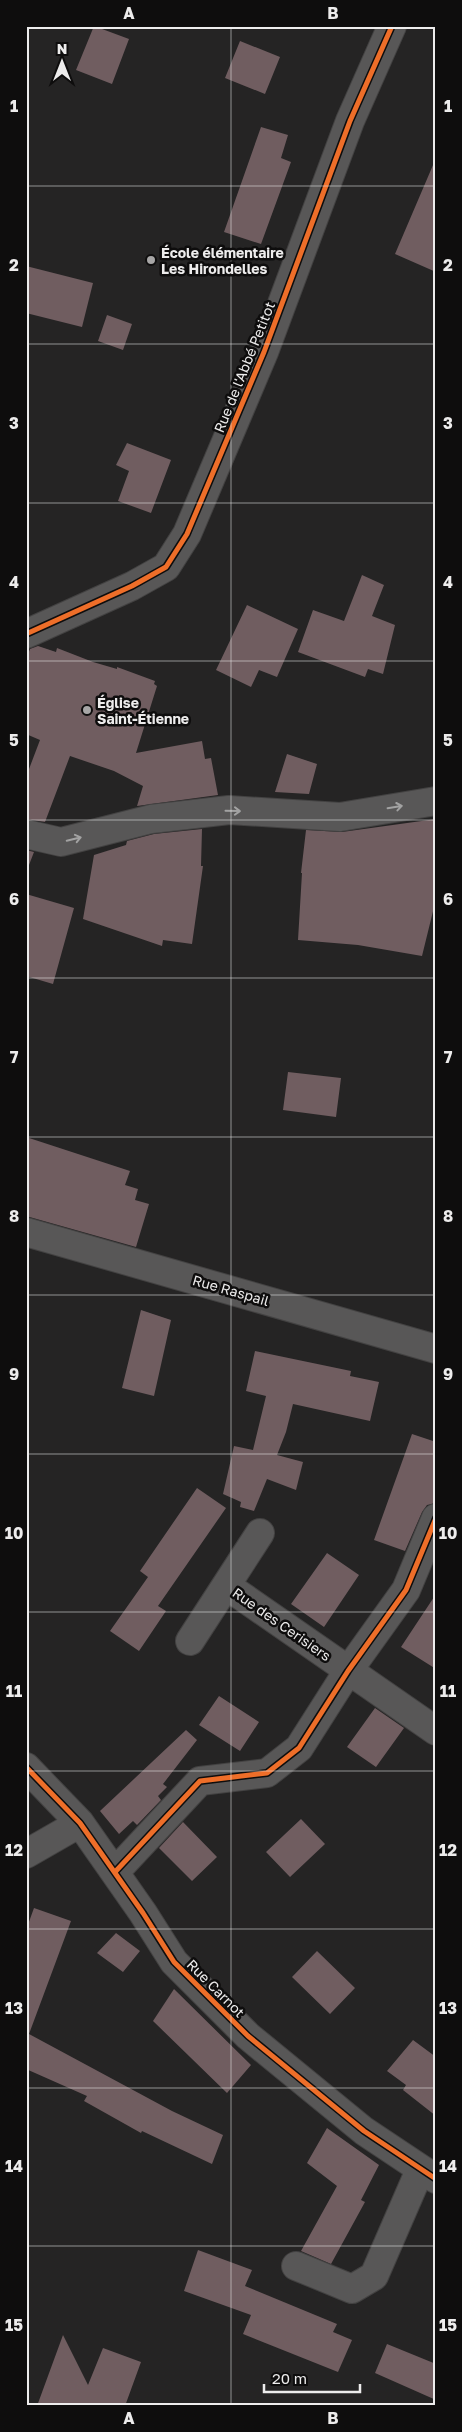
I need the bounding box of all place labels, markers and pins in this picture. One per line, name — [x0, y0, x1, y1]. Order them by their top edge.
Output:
place label: École élémentaire Les Hirondelles — [161, 244, 284, 277]
marker: École élémentaire Les Hirondelles — [145, 254, 157, 266]
place label: Église Saint-Étienne — [97, 694, 189, 727]
marker: Église Saint-Étienne — [81, 704, 93, 716]

